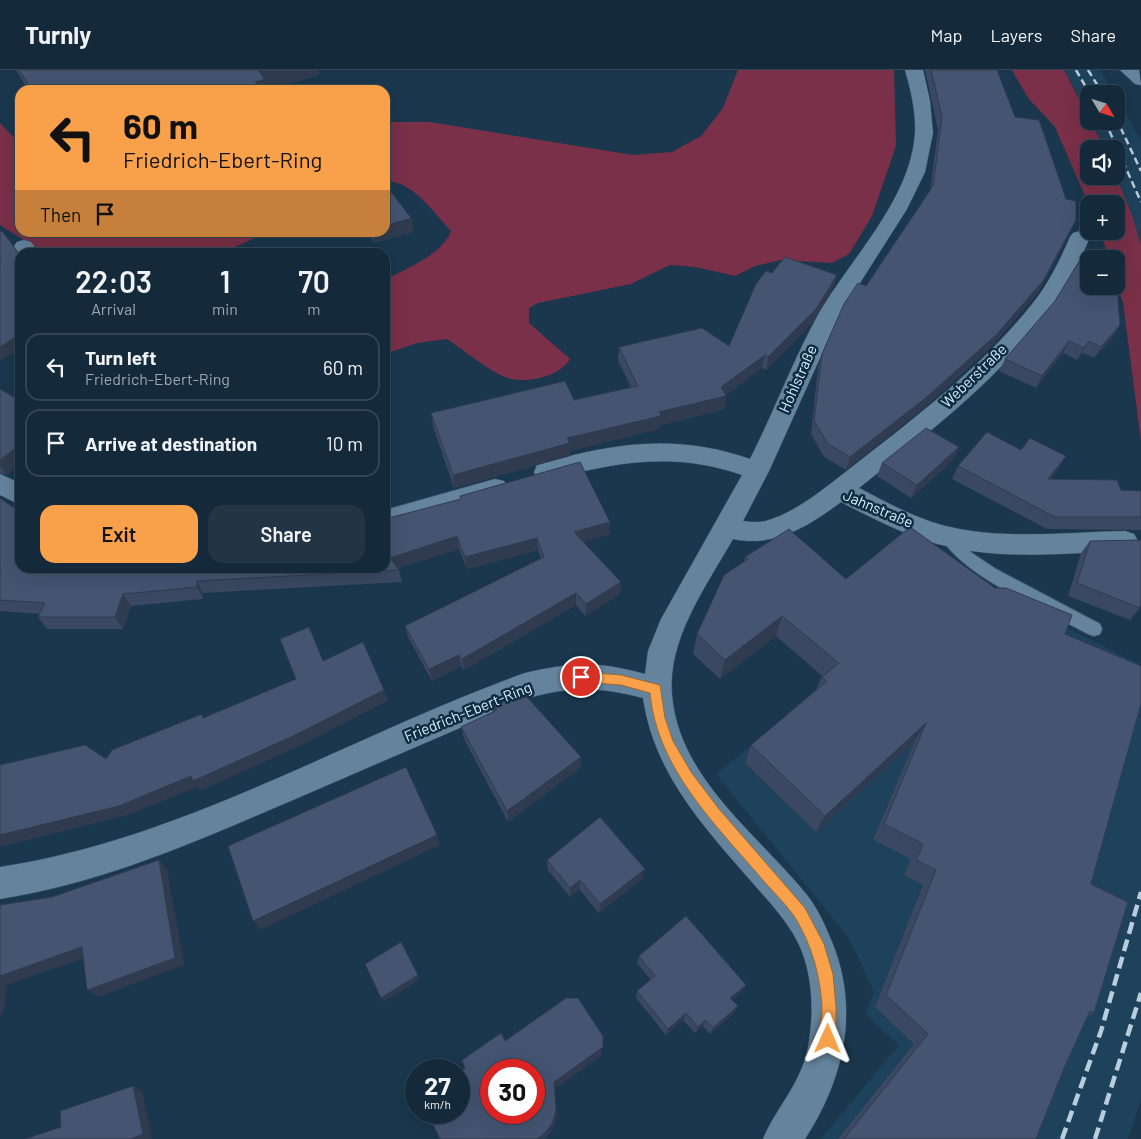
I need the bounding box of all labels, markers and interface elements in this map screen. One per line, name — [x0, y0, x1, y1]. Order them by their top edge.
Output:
text: Turnly — [25, 20, 91, 49]
text: Map — [930, 24, 962, 46]
text: Layers — [990, 24, 1043, 46]
text: Share — [1071, 24, 1116, 46]
north arrow — [1080, 85, 1125, 130]
map controls — [1080, 85, 1125, 295]
text: 60 m — [123, 104, 198, 146]
icon: left — [40, 105, 105, 170]
button: sound — [1080, 140, 1125, 185]
text: Friedrich-Ebert-Ring — [123, 146, 322, 172]
button: + — [1080, 195, 1125, 240]
icon: arrive — [91, 200, 119, 228]
text: Then — [40, 203, 81, 226]
button: − — [1080, 250, 1125, 295]
text: 22:03 — [75, 263, 152, 299]
text: 1 — [220, 263, 230, 299]
text: 70 — [298, 263, 330, 299]
text: Arrival — [91, 299, 136, 318]
text: min — [212, 299, 238, 318]
text: m — [307, 299, 321, 318]
street label: Weberstraße — [937, 340, 1010, 411]
street label: Hohlstraße — [774, 342, 820, 415]
text: Turn left — [85, 346, 156, 369]
icon: left — [42, 353, 70, 381]
text: 60 m — [323, 356, 363, 379]
text: Friedrich-Ebert-Ring — [85, 369, 230, 388]
icon: arrive — [42, 429, 70, 457]
text: Arrive at destination — [85, 432, 257, 455]
text: 10 m — [326, 432, 363, 455]
street label: Jahnstraße — [841, 485, 916, 531]
button: Exit — [40, 505, 198, 563]
button: Share — [208, 505, 365, 563]
pin — [560, 656, 602, 698]
icon: arrive — [567, 663, 595, 691]
street label: Friedrich-Ebert-Ring — [401, 677, 534, 745]
position arrow — [801, 1012, 853, 1064]
speed limit sign: 30 — [480, 1059, 545, 1124]
text: 27 — [424, 1070, 451, 1100]
text: km/h — [424, 1097, 451, 1111]

